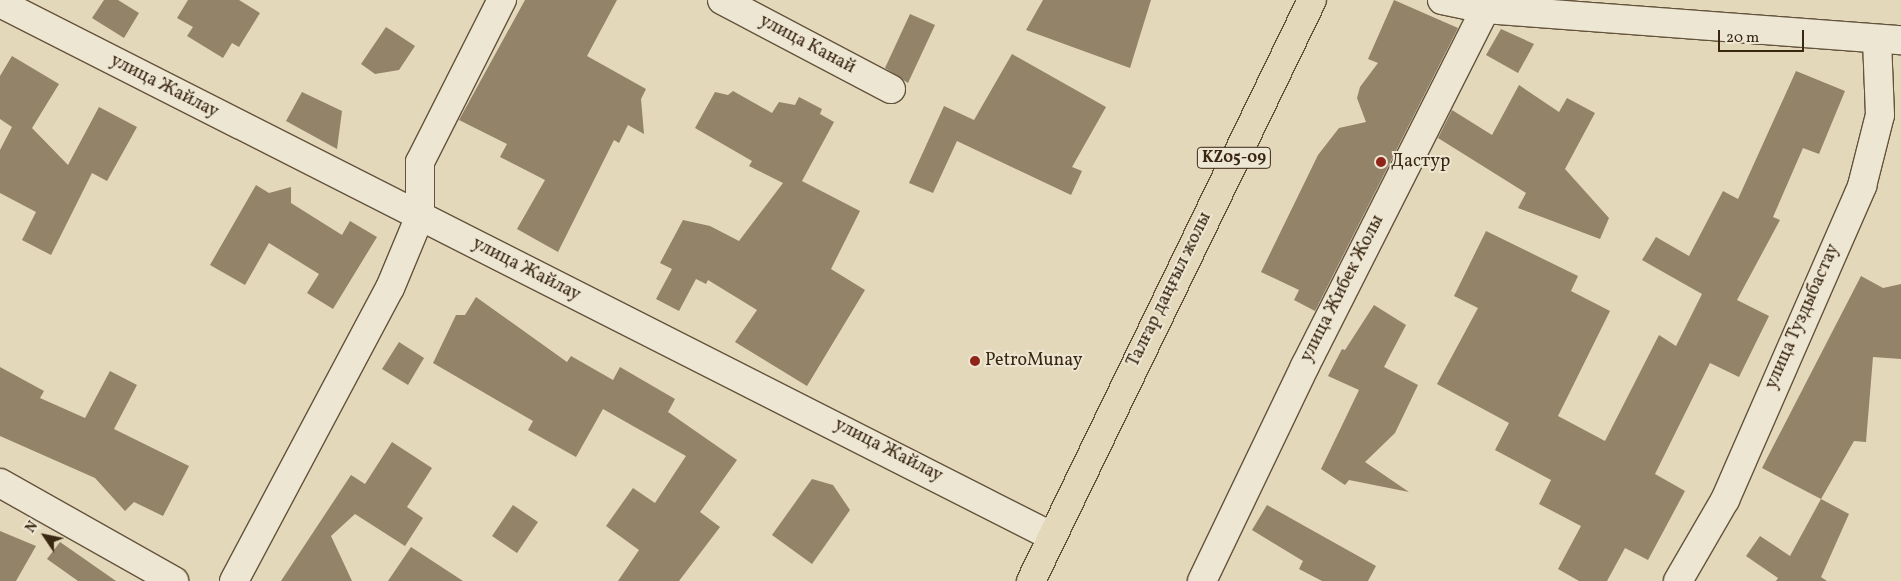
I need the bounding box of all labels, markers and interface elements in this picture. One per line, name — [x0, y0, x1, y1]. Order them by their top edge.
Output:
street label: улица Канай — [755, 11, 859, 79]
scale bar — [1721, 20, 1807, 52]
text: 20 m — [1726, 28, 1759, 49]
street label: улица Жайлау — [106, 50, 222, 124]
road number: KZ05-09 — [1196, 144, 1272, 172]
place label: Дастур — [1391, 151, 1450, 173]
marker: Дастур — [1375, 156, 1387, 168]
street label: Талғар даңғыл жолы — [1123, 209, 1217, 371]
street label: улица Жибек Жолы — [1297, 212, 1389, 366]
street label: улица Жайлау — [468, 233, 584, 307]
street label: улица Туздыбастау — [1761, 241, 1845, 393]
place label: PetroMunay — [985, 350, 1083, 372]
marker: PetroMunay — [969, 355, 981, 367]
street label: улица Жайлау — [830, 414, 946, 488]
north arrow — [20, 511, 70, 561]
text: N — [21, 518, 43, 537]

